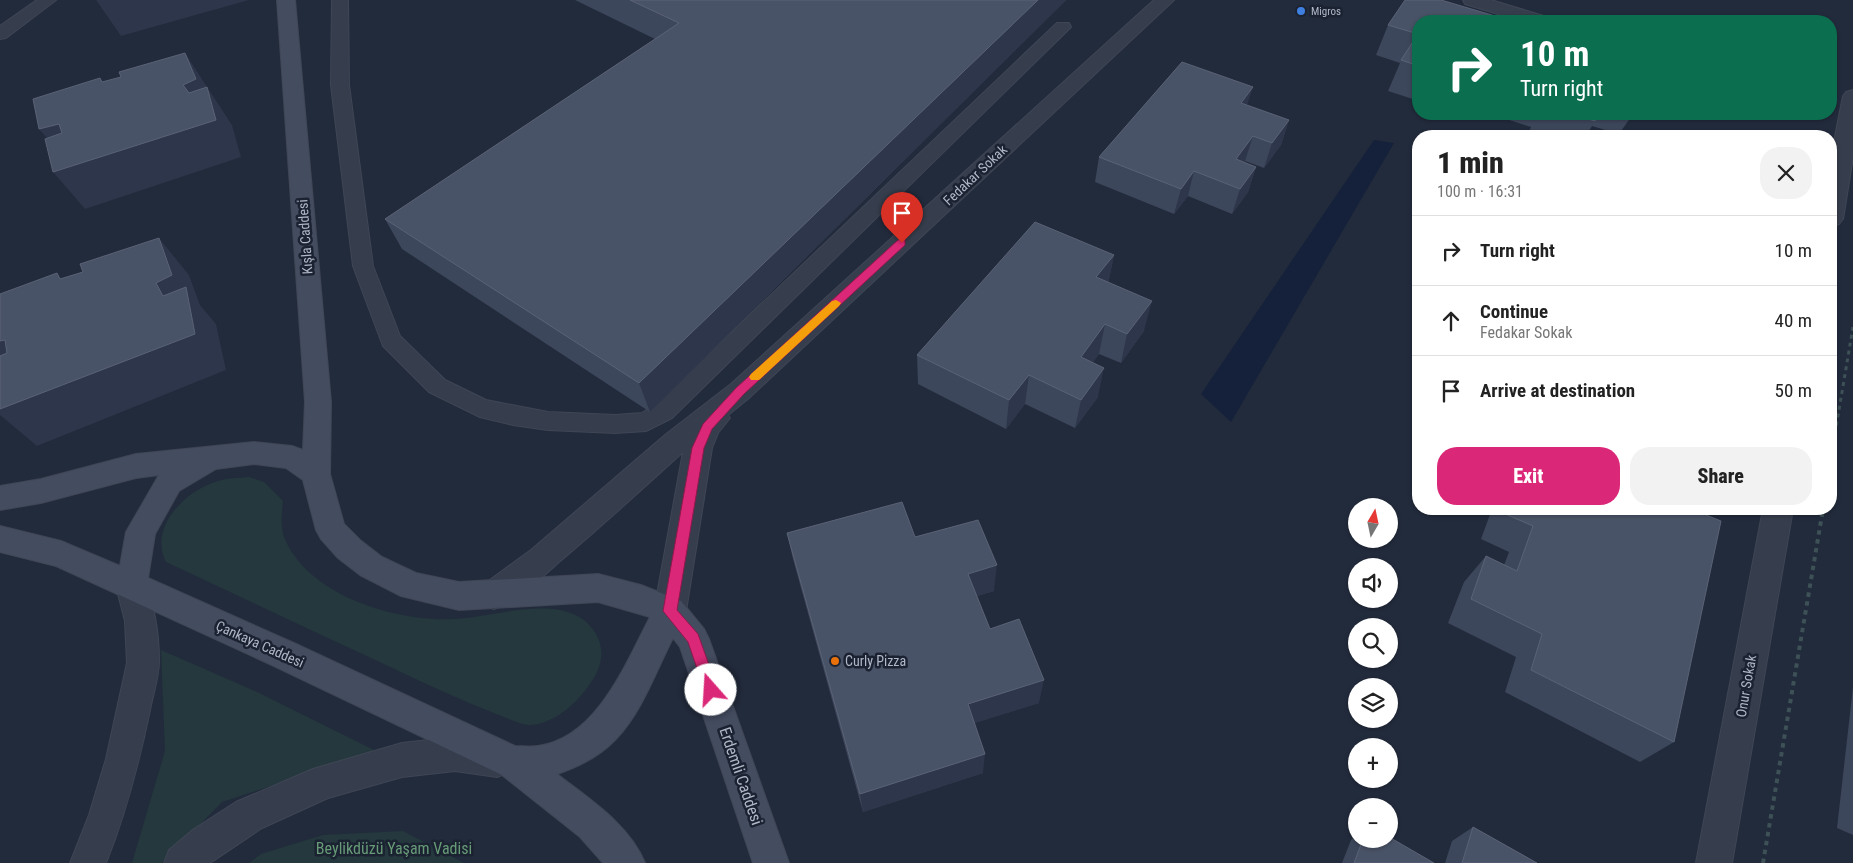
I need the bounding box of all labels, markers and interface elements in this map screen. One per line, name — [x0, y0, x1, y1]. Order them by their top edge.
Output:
marker: Migros — [1295, 5, 1307, 17]
place label: Migros — [1311, 5, 1341, 18]
text: 10 m — [1520, 34, 1589, 75]
icon: right — [1437, 35, 1502, 100]
text: Turn right — [1520, 76, 1603, 101]
street label: Fedakar Sokak — [940, 141, 1011, 208]
text: 1 min — [1437, 145, 1504, 180]
button: close — [1760, 147, 1812, 199]
text: 100 m · 16:31 — [1437, 182, 1523, 201]
pin — [881, 192, 923, 243]
street label: Kışla Caddesi — [294, 199, 316, 275]
icon: arrive — [888, 199, 916, 227]
icon: right — [1437, 237, 1465, 265]
text: Turn right — [1480, 239, 1555, 262]
text: 10 m — [1775, 239, 1812, 262]
text: Continue — [1480, 300, 1548, 323]
icon: ahead — [1437, 307, 1465, 335]
text: 40 m — [1775, 309, 1812, 332]
text: Fedakar Sokak — [1480, 323, 1572, 342]
icon: arrive — [1437, 377, 1465, 405]
text: Arrive at destination — [1480, 379, 1635, 402]
text: 50 m — [1775, 379, 1812, 402]
button: Exit — [1437, 447, 1620, 505]
button: Share — [1630, 447, 1812, 505]
north arrow — [1348, 498, 1398, 548]
map controls — [1348, 498, 1398, 848]
button: sound — [1348, 558, 1398, 608]
street label: Çankaya Caddesi — [213, 617, 307, 671]
button: search — [1348, 618, 1398, 668]
place label: Curly Pizza — [845, 653, 906, 669]
street label: Onur Sokak — [1733, 653, 1759, 718]
marker: Curly Pizza — [829, 655, 841, 667]
position arrow — [684, 663, 736, 715]
button: layers — [1348, 678, 1398, 728]
street label: Erdemli Caddesi — [715, 725, 767, 827]
button: + — [1348, 738, 1398, 788]
button: − — [1348, 798, 1398, 848]
park label: Beylikdüzü Yaşam Vadisi — [316, 839, 472, 858]

